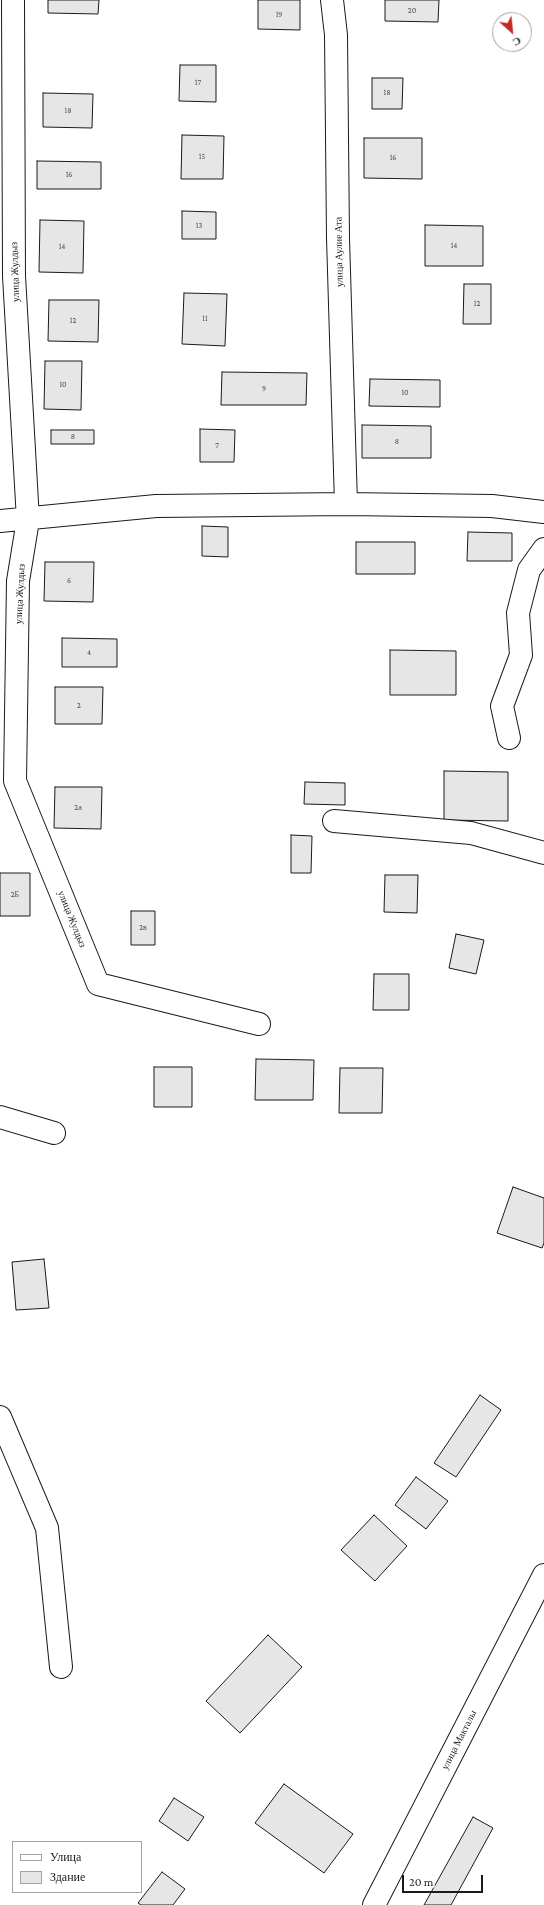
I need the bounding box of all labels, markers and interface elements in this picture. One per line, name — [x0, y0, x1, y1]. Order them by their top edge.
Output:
house number: 20 — [408, 6, 416, 16]
house number: 19 — [276, 10, 282, 20]
north arrow — [492, 12, 532, 52]
text: С — [511, 35, 523, 49]
house number: 17 — [195, 78, 201, 88]
house number: 18 — [384, 88, 390, 98]
house number: 18 — [65, 106, 71, 116]
house number: 15 — [199, 152, 205, 162]
house number: 16 — [390, 153, 396, 163]
house number: 16 — [66, 170, 72, 180]
street label: улица Аулие Ата — [332, 217, 346, 287]
house number: 13 — [196, 221, 202, 231]
house number: 14 — [451, 241, 457, 251]
street label: улица Жулдыз — [8, 242, 22, 302]
house number: 14 — [59, 242, 65, 252]
house number: 12 — [474, 299, 480, 309]
house number: 11 — [202, 314, 208, 324]
house number: 12 — [70, 316, 76, 326]
house number: 10 — [59, 380, 67, 390]
house number: 9 — [262, 384, 266, 394]
house number: 10 — [401, 388, 409, 398]
house number: 8 — [71, 432, 75, 442]
house number: 8 — [395, 437, 399, 447]
house number: 7 — [215, 441, 219, 451]
street label: улица Жулдыз — [12, 564, 28, 624]
house number: 6 — [67, 576, 71, 586]
house number: 4 — [87, 648, 91, 658]
house number: 2 — [77, 701, 81, 711]
house number: 2а — [74, 803, 82, 813]
street label: улица Жулдыз — [55, 889, 89, 949]
house number: 2Б — [11, 890, 19, 900]
house number: 2в — [139, 923, 147, 933]
street label: улица Макталы — [439, 1708, 479, 1772]
legend — [12, 1841, 142, 1893]
text: Улица — [50, 1850, 81, 1864]
scale bar — [404, 1867, 485, 1893]
text: Здание — [50, 1870, 85, 1884]
text: 20 m — [409, 1875, 433, 1889]

